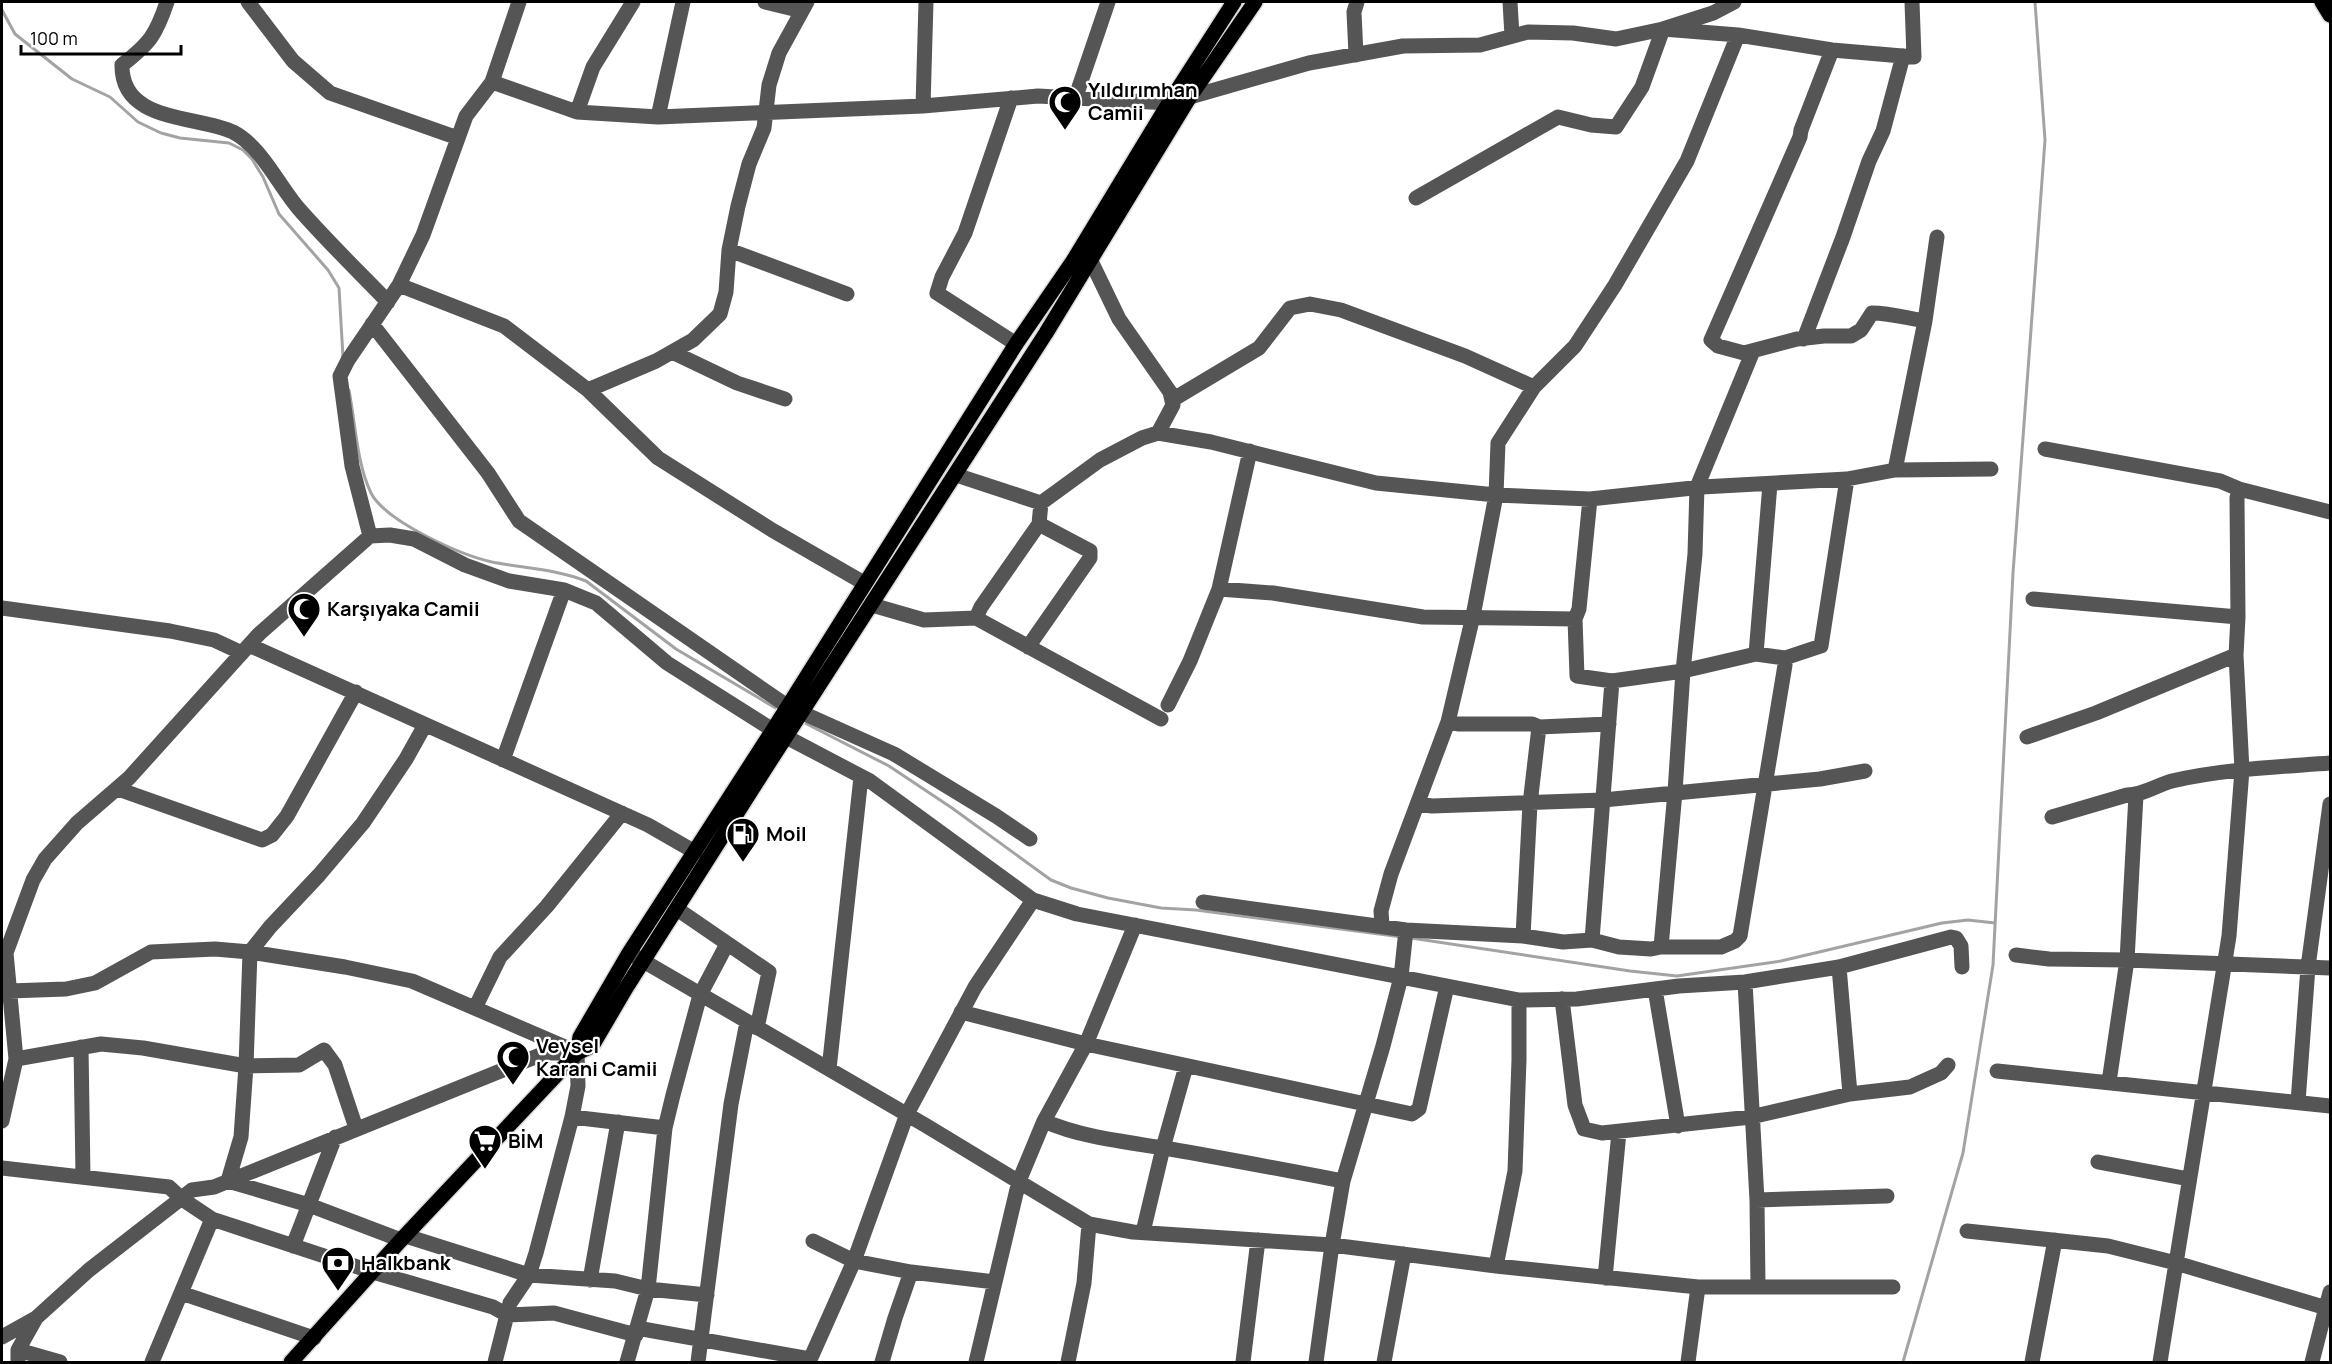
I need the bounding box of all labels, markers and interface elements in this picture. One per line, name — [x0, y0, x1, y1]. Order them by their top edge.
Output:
scale bar — [21, 18, 182, 56]
text: 100 m — [30, 26, 78, 50]
place label: Yıldırımhan Camii — [1088, 76, 1198, 126]
mosque icon: Yıldırımhan Camii — [1047, 84, 1083, 131]
mosque icon: Karşıyaka Camii — [286, 591, 322, 638]
place label: Karşıyaka Camii — [327, 595, 480, 622]
fuel station icon: Moil — [725, 816, 761, 863]
place label: Moil — [766, 820, 807, 847]
place label: Veysel Karani Camii — [536, 1032, 657, 1082]
mosque icon: Veysel Karani Camii — [495, 1039, 531, 1086]
supermarket icon: BİM — [467, 1123, 503, 1170]
place label: BİM — [508, 1127, 543, 1154]
bank icon: Halkbank — [320, 1245, 356, 1292]
place label: Halkbank — [361, 1249, 452, 1276]

